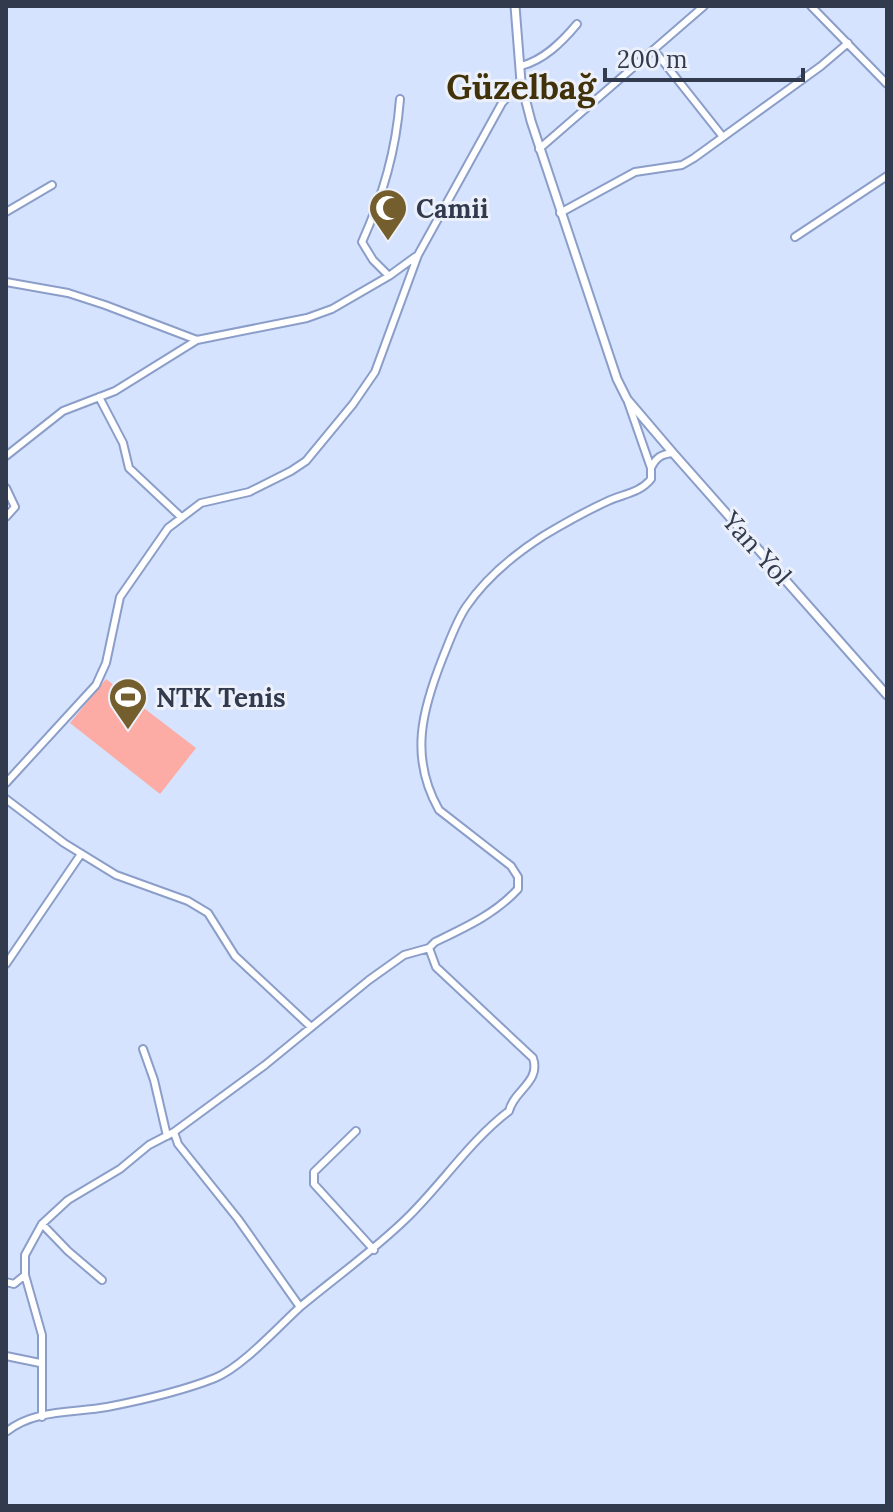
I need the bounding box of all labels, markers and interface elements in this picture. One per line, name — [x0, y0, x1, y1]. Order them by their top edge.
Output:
scale bar — [605, 32, 803, 82]
text: 200 m — [617, 44, 687, 75]
district label: Güzelbağ — [446, 65, 597, 109]
mosque icon: Camii — [367, 187, 409, 242]
place label: Camii — [416, 192, 488, 225]
street label: Yan Yol — [715, 503, 799, 592]
sports icon: NTK Tenis — [107, 676, 149, 731]
place label: NTK Tenis — [156, 681, 286, 714]

